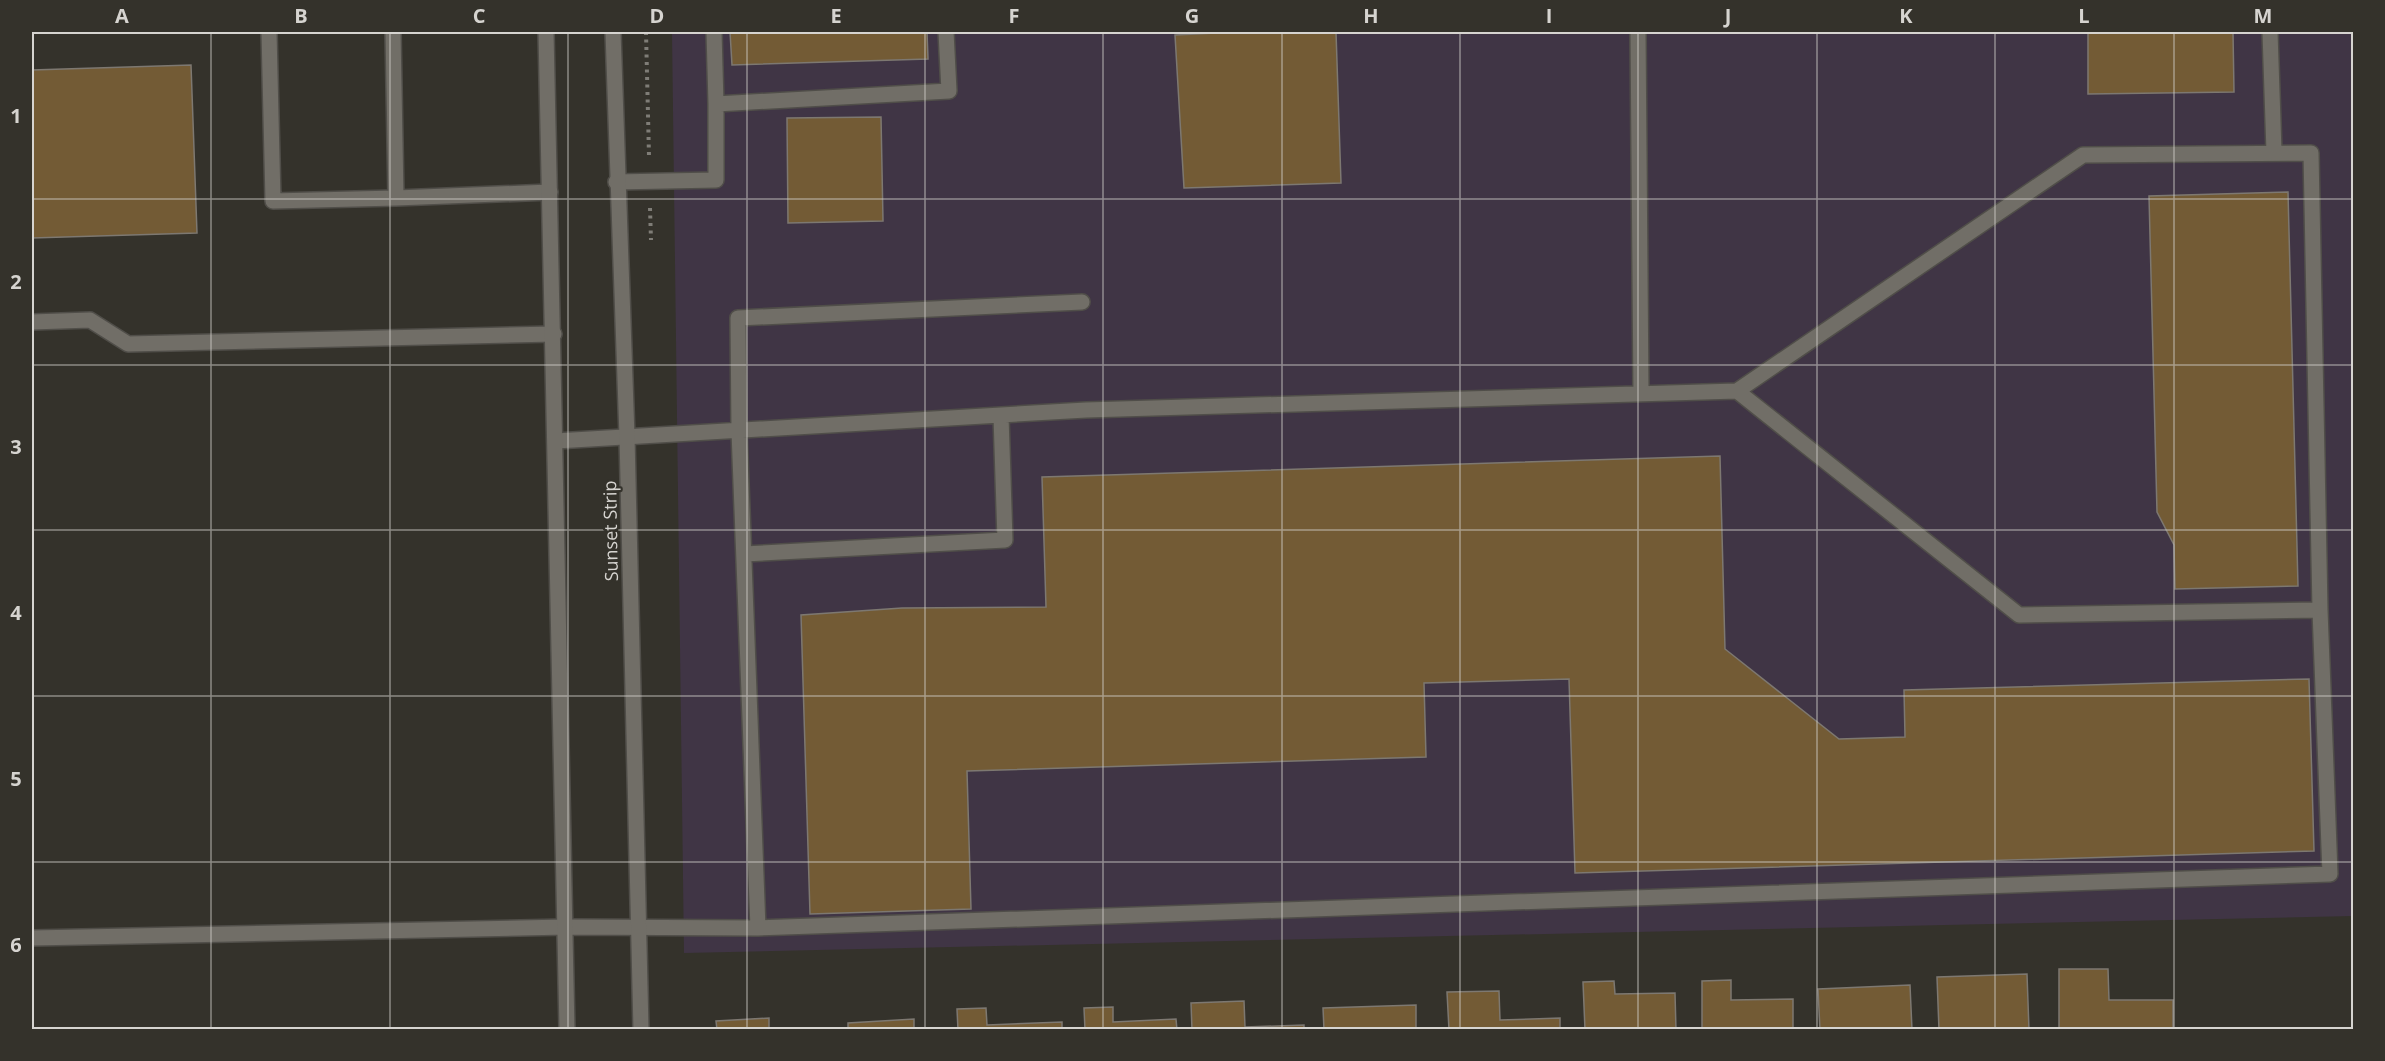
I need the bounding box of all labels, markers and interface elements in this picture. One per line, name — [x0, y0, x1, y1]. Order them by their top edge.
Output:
text: A — [115, 2, 129, 29]
text: B — [294, 2, 308, 29]
text: C — [473, 2, 486, 29]
text: D — [650, 2, 664, 29]
text: E — [830, 2, 842, 29]
text: F — [1009, 2, 1019, 29]
text: G — [1185, 2, 1199, 29]
text: H — [1363, 2, 1379, 29]
text: I — [1546, 2, 1552, 29]
text: J — [1723, 2, 1731, 29]
text: K — [1899, 2, 1913, 29]
text: L — [2078, 2, 2090, 29]
text: M — [2254, 2, 2272, 29]
text: 1 — [10, 102, 22, 129]
text: 2 — [10, 268, 22, 295]
text: 3 — [10, 433, 22, 460]
street label: Sunset Strip — [597, 480, 623, 582]
text: 4 — [10, 599, 22, 626]
text: 5 — [10, 765, 22, 792]
text: 6 — [10, 931, 22, 958]

